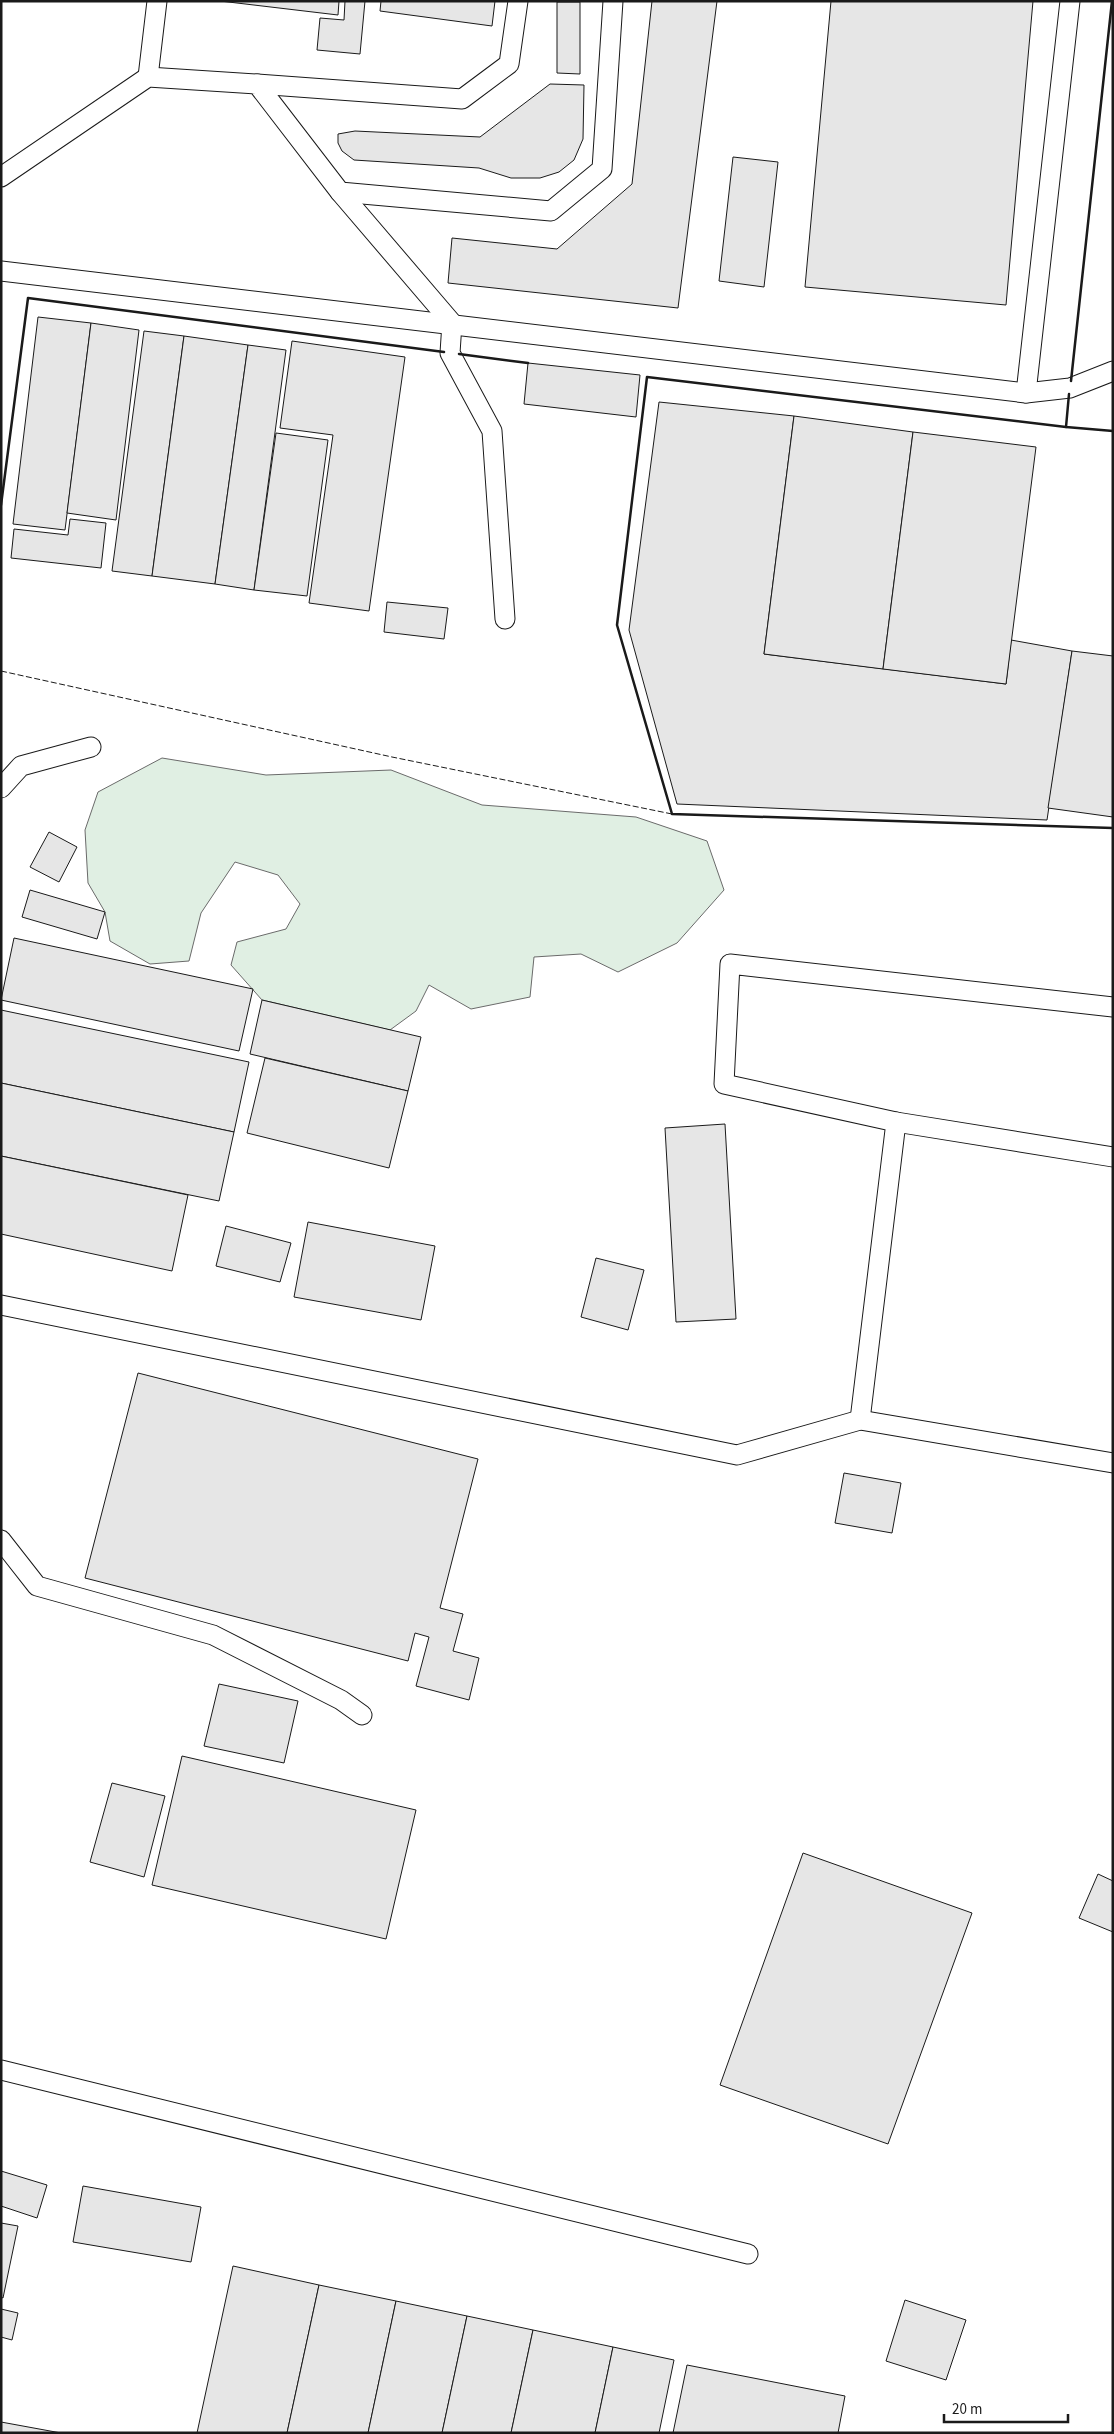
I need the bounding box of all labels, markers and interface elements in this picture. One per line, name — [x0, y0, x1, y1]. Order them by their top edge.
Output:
scale bar — [944, 2392, 1068, 2424]
text: 20 m — [952, 2399, 982, 2420]

